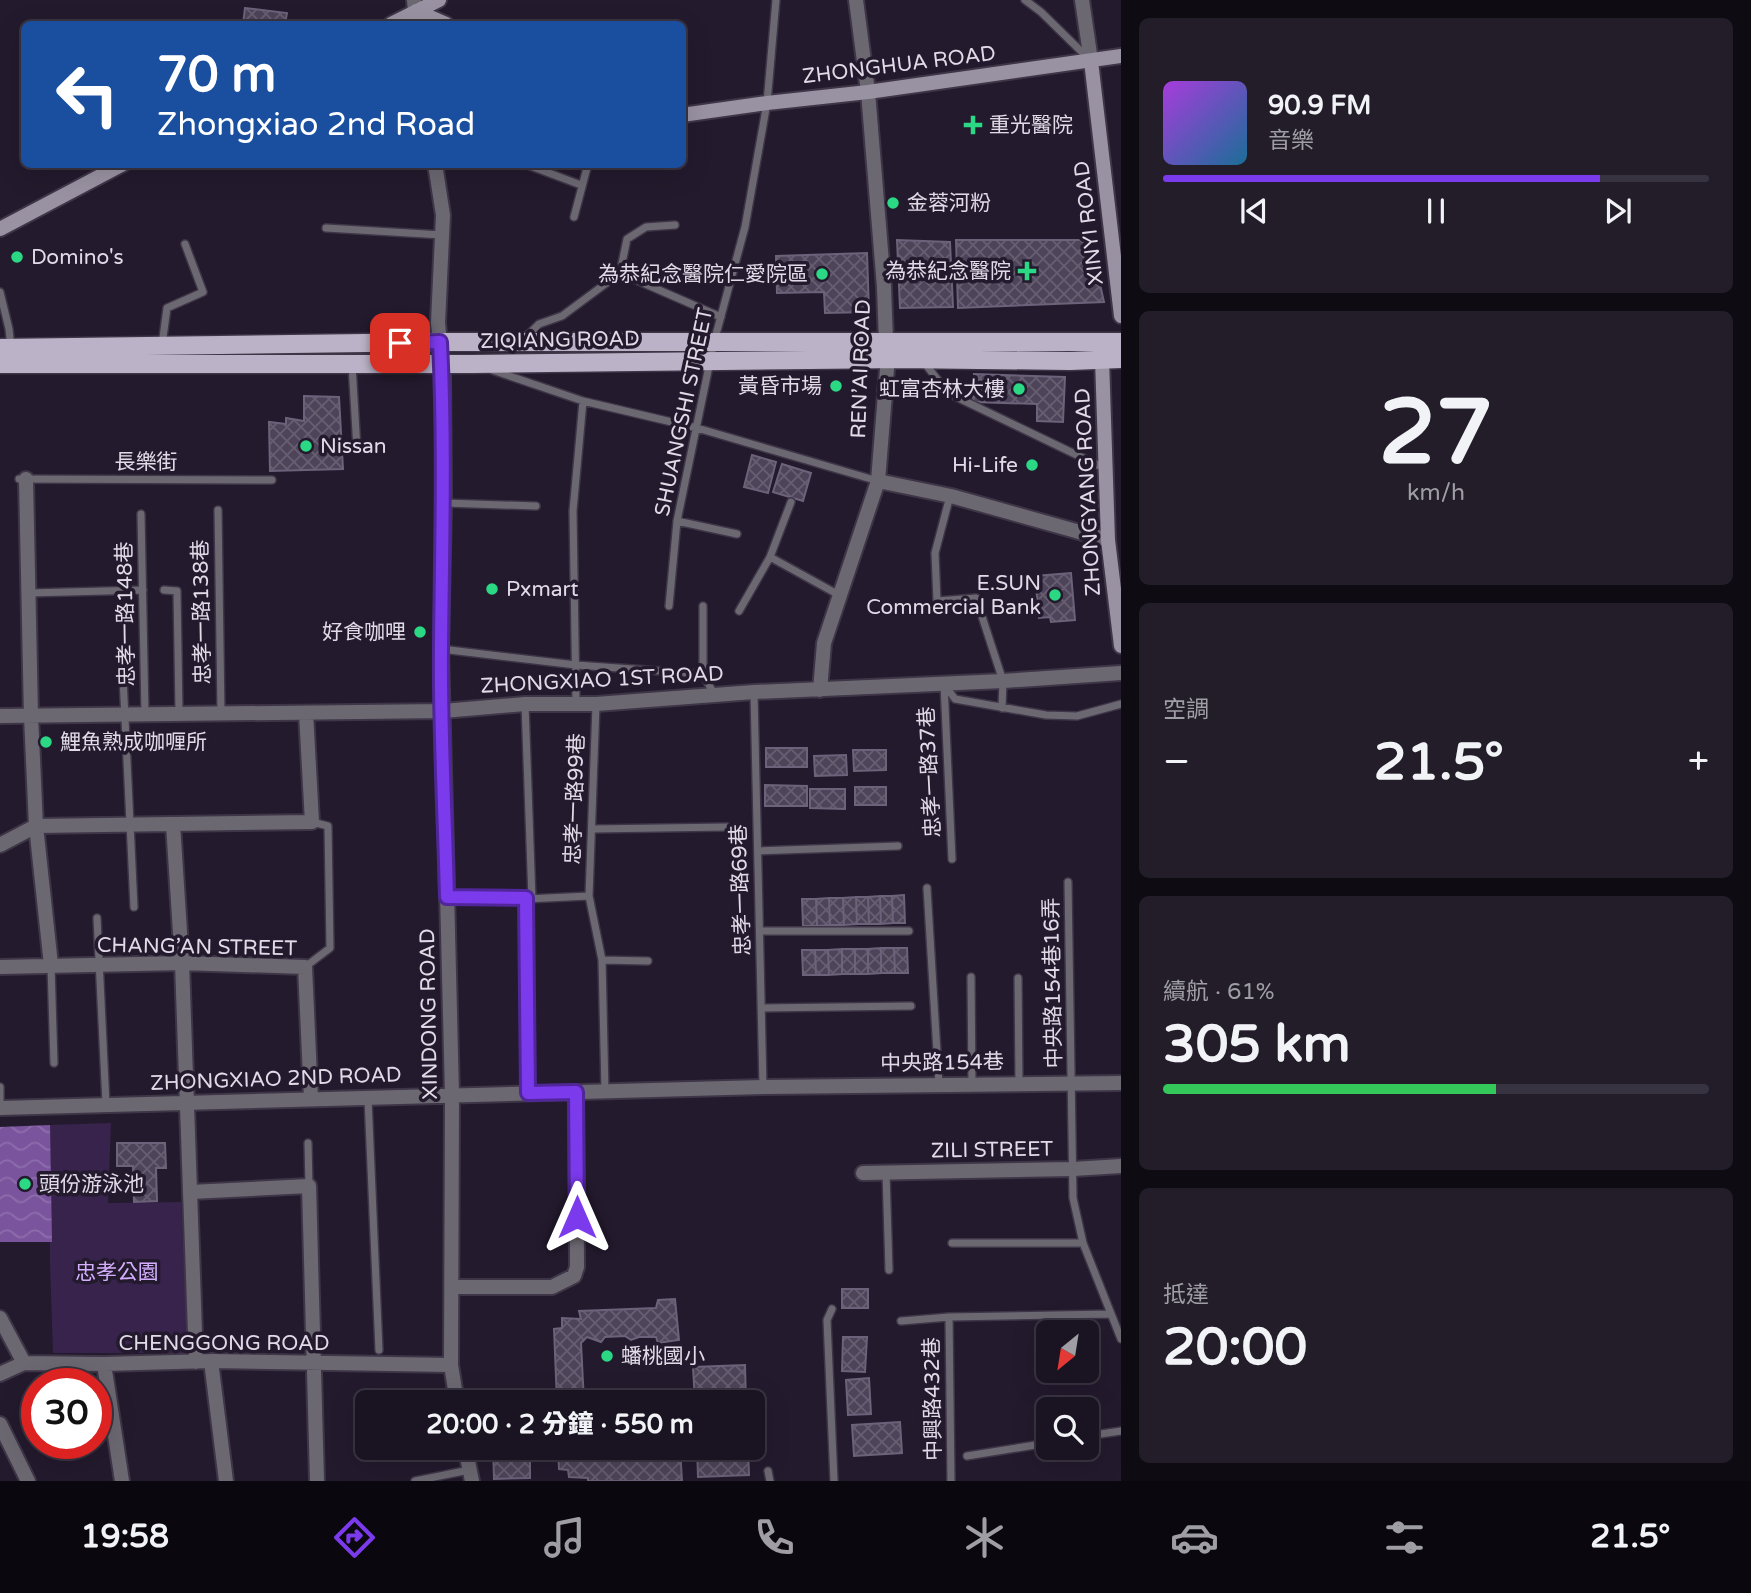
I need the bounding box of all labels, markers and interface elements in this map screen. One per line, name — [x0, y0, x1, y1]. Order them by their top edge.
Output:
street label: ZHONGHUA ROAD — [801, 41, 997, 89]
text: 70 m — [157, 46, 276, 105]
icon: left — [42, 49, 133, 140]
text: 90.9 FM — [1268, 90, 1371, 121]
text: Zhongxiao 2nd Road — [157, 106, 475, 144]
place label: 重光醫院 — [989, 113, 1073, 138]
marker: 重光醫院 — [963, 115, 983, 135]
text: 音樂 — [1268, 127, 1314, 155]
street label: XINYI ROAD — [1069, 159, 1109, 287]
place label: 金蓉河粉 — [907, 191, 991, 216]
icon: previous — [1235, 192, 1273, 230]
icon: pause — [1417, 192, 1455, 230]
icon: next — [1599, 192, 1637, 230]
marker: 金蓉河粉 — [885, 195, 901, 211]
place label: Domino's — [31, 245, 124, 270]
marker: Domino's — [9, 249, 25, 265]
place label: 為恭紀念醫院 — [885, 259, 1011, 284]
marker: 為恭紀念醫院 — [1017, 261, 1037, 281]
place label: 為恭紀念醫院仁愛院區 — [598, 262, 808, 287]
marker: 為恭紀念醫院仁愛院區 — [814, 266, 830, 282]
street label: REN’AI ROAD — [846, 299, 876, 439]
street label: SHUANGSHI STREET — [650, 305, 718, 518]
pin — [370, 313, 430, 373]
icon: arrive — [381, 324, 419, 362]
street label: ZIQIANG ROAD — [480, 326, 640, 354]
place label: 黃昏市場 — [738, 374, 822, 399]
place label: 虹富杏林大樓 — [879, 377, 1005, 402]
marker: 黃昏市場 — [828, 378, 844, 394]
text: 27 — [1379, 378, 1493, 488]
marker: 虹富杏林大樓 — [1011, 381, 1027, 397]
street label: ZHONGYANG ROAD — [1070, 387, 1106, 597]
place label: Nissan — [320, 434, 387, 459]
marker: Nissan — [298, 438, 314, 454]
street label: 長樂街 — [115, 450, 178, 475]
place label: Hi-Life — [952, 453, 1018, 478]
marker: Hi-Life — [1024, 457, 1040, 473]
text: km/h — [1407, 479, 1465, 507]
street label: 忠孝一路138巷 — [188, 540, 216, 684]
street label: 忠孝一路148巷 — [112, 542, 140, 686]
place label: E.SUN Commercial Bank — [866, 571, 1041, 620]
place label: Pxmart — [506, 577, 579, 602]
marker: Pxmart — [484, 581, 500, 597]
marker: E.SUN Commercial Bank — [1047, 587, 1063, 603]
place label: 好食咖哩 — [322, 620, 406, 645]
marker: 好食咖哩 — [412, 624, 428, 640]
street label: ZHONGXIAO 1ST ROAD — [480, 661, 724, 699]
text: 空調 — [1163, 696, 1209, 724]
street label: 忠孝一路37巷 — [914, 706, 946, 838]
place label: 鯉魚熟成咖喱所 — [60, 730, 207, 755]
text: 21.5° — [1374, 731, 1504, 794]
street label: 忠孝一路99巷 — [560, 733, 590, 865]
marker: 鯉魚熟成咖喱所 — [38, 734, 54, 750]
text: − — [1163, 739, 1190, 785]
text: + — [1688, 739, 1709, 785]
street label: 忠孝一路69巷 — [726, 824, 756, 956]
street label: 中央路154巷16弄 — [1039, 897, 1067, 1069]
street label: XINDONG ROAD — [415, 928, 443, 1100]
street label: CHANG’AN STREET — [97, 933, 298, 961]
text: 續航 · 61% — [1163, 978, 1275, 1006]
text: 305 km — [1163, 1013, 1351, 1076]
street label: 中央路154巷 — [880, 1049, 1004, 1077]
street label: ZHONGXIAO 2ND ROAD — [150, 1062, 402, 1096]
street label: ZILI STREET — [931, 1136, 1054, 1164]
place label: 頭份游泳池 — [39, 1172, 144, 1197]
marker: 頭份游泳池 — [17, 1176, 33, 1192]
position arrow — [540, 1180, 614, 1254]
park label: 忠孝公園 — [75, 1260, 159, 1285]
text: 抵達 — [1163, 1281, 1209, 1309]
text: 20:00 — [1163, 1316, 1307, 1379]
north arrow — [1036, 1320, 1099, 1382]
map controls — [1036, 1320, 1099, 1460]
street label: CHENGGONG ROAD — [119, 1331, 329, 1356]
street label: 中興路432巷 — [919, 1337, 947, 1461]
place label: 蟠桃國小 — [621, 1344, 705, 1369]
marker: 蟠桃國小 — [599, 1348, 615, 1364]
speed limit sign: 30 — [21, 1368, 112, 1459]
button: search — [1036, 1397, 1099, 1460]
text: 20:00 · 2 分鐘 · 550 m — [426, 1409, 694, 1440]
icon: directions — [330, 1513, 379, 1562]
icon: music — [540, 1513, 589, 1562]
icon: phone — [750, 1513, 799, 1562]
icon: climate — [960, 1513, 1009, 1562]
icon: car — [1170, 1513, 1219, 1562]
icon: filters — [1380, 1513, 1429, 1562]
text: 19:58 — [81, 1518, 169, 1556]
text: 21.5° — [1590, 1518, 1670, 1556]

